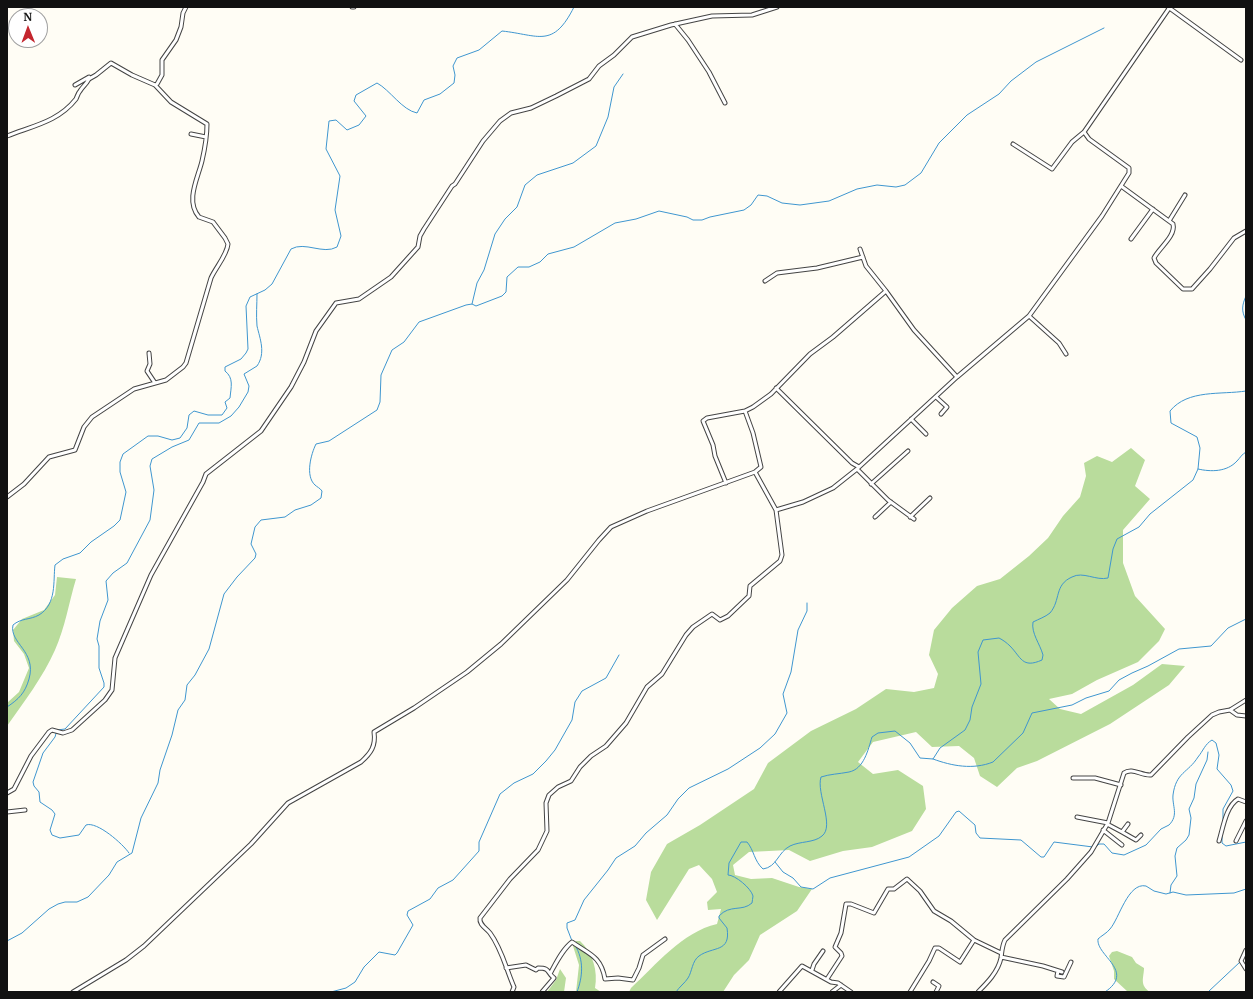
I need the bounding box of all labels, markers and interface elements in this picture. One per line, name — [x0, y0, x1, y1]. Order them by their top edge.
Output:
north arrow — [8, 8, 48, 48]
text: N — [23, 10, 32, 24]

